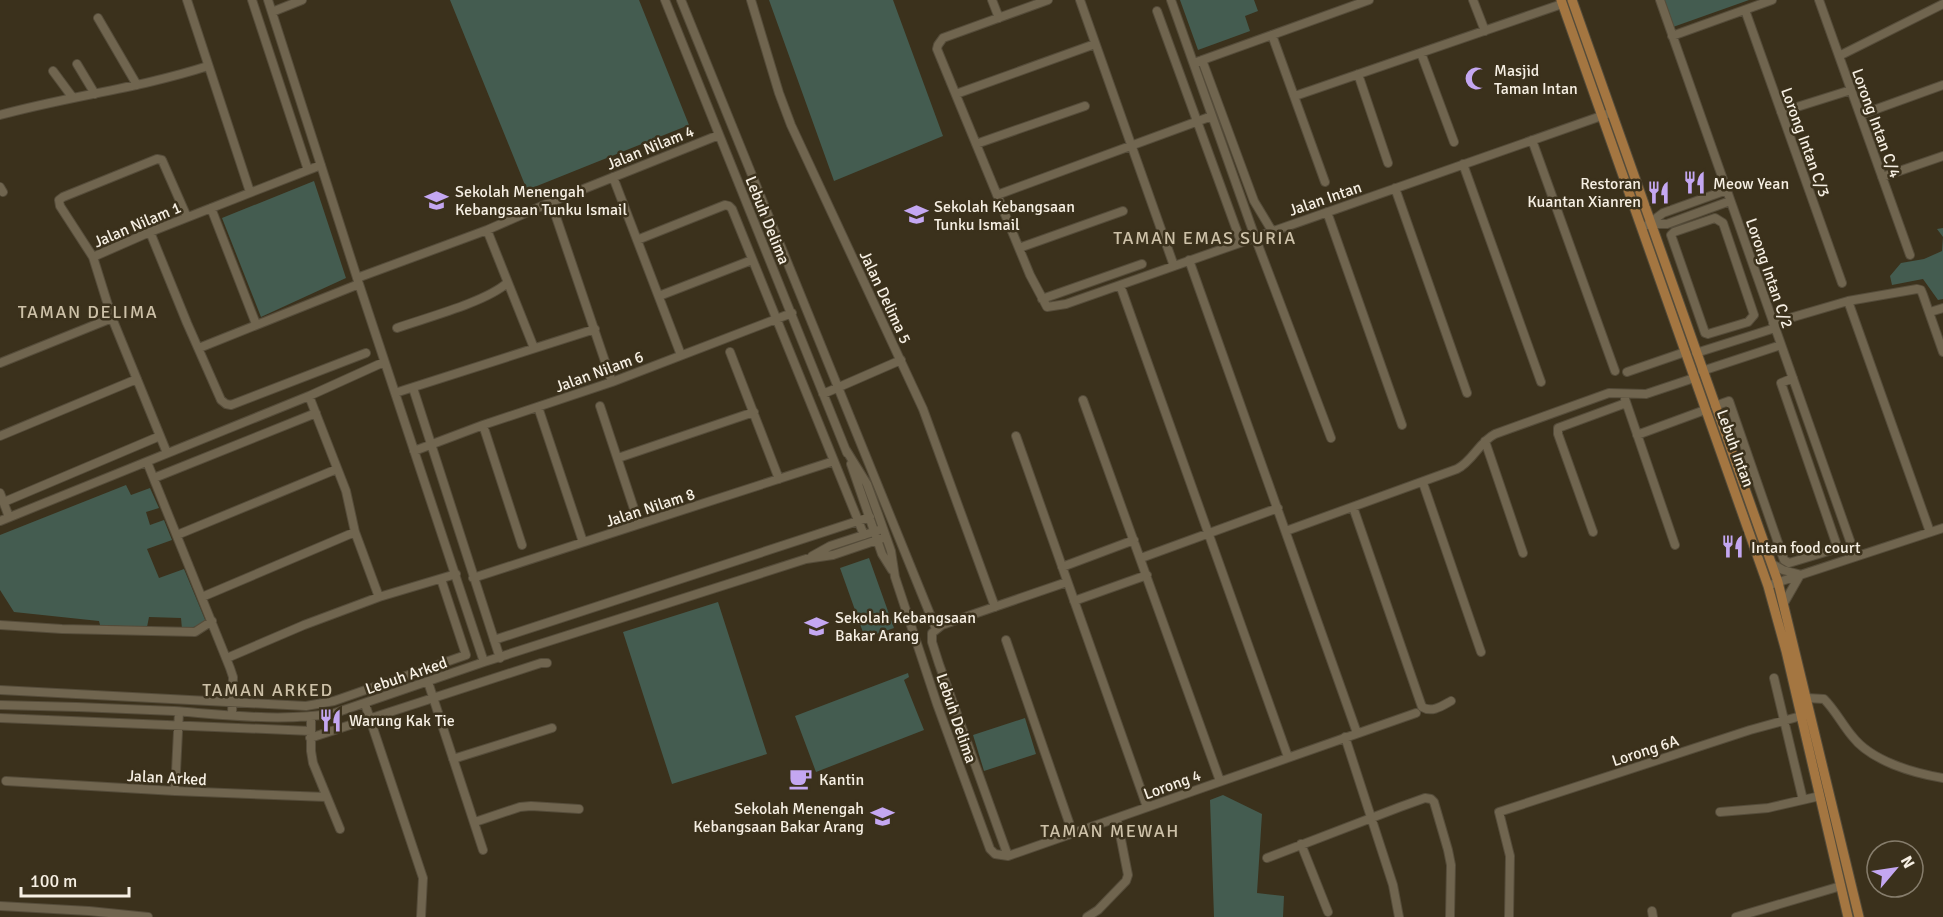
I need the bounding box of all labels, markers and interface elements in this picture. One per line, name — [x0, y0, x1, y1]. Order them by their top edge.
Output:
place label: Masjid Taman Intan — [1494, 61, 1578, 99]
mosque icon: Masjid Taman Intan — [1463, 66, 1489, 92]
street label: Lorong Intan C/4 — [1847, 66, 1905, 181]
street label: Lorong Intan C/3 — [1776, 85, 1834, 200]
street label: Jalan Nilam 4 — [604, 121, 698, 175]
restaurant icon: Meow Yean — [1682, 170, 1708, 196]
street label: Lebuh Delima — [740, 173, 794, 268]
place label: Restoran Kuantan Xianren — [1527, 174, 1641, 212]
place label: Meow Yean — [1713, 174, 1789, 194]
street label: Jalan Intan — [1286, 177, 1364, 221]
restaurant icon: Restoran Kuantan Xianren — [1646, 179, 1672, 205]
place label: Sekolah Menengah Kebangsaan Tunku Ismail — [455, 182, 627, 220]
school or university icon: Sekolah Menengah Kebangsaan Tunku Ismail — [424, 187, 450, 213]
place label: Sekolah Kebangsaan Tunku Ismail — [934, 197, 1075, 235]
street label: Jalan Nilam 1 — [91, 198, 184, 252]
school or university icon: Sekolah Kebangsaan Tunku Ismail — [903, 202, 929, 228]
street label: Lorong Intan C/2 — [1741, 216, 1797, 331]
district label: TAMAN EMAS SURIA — [1113, 227, 1297, 249]
street label: Jalan Delima 5 — [855, 248, 915, 347]
district label: TAMAN DELIMA — [18, 301, 158, 323]
street label: Jalan Nilam 6 — [552, 347, 646, 397]
street label: Lebuh Intan — [1712, 407, 1758, 490]
street label: Jalan Nilam 8 — [603, 484, 698, 532]
restaurant icon: Intan food court — [1720, 534, 1746, 560]
place label: Intan food court — [1751, 538, 1861, 558]
place label: Sekolah Kebangsaan Bakar Arang — [835, 608, 976, 646]
school or university icon: Sekolah Kebangsaan Bakar Arang — [804, 613, 830, 639]
street label: Lebuh Arked — [363, 653, 450, 699]
street label: Lebuh Delima — [931, 671, 981, 766]
district label: TAMAN ARKED — [202, 679, 334, 701]
restaurant icon: Warung Kak Tie — [318, 707, 344, 733]
place label: Warung Kak Tie — [349, 711, 455, 731]
street label: Lorong 6A — [1609, 731, 1682, 771]
street label: Lorong 4 — [1141, 765, 1204, 805]
street label: Jalan Arked — [127, 766, 207, 790]
cafe icon: Kantin — [788, 766, 814, 792]
place label: Kantin — [819, 770, 864, 790]
place label: Sekolah Menengah Kebangsaan Bakar Arang — [693, 799, 864, 837]
school or university icon: Sekolah Menengah Kebangsaan Bakar Arang — [869, 804, 895, 830]
district label: TAMAN MEWAH — [1040, 820, 1180, 842]
north arrow — [1865, 839, 1925, 899]
text: N — [1896, 852, 1919, 872]
scale bar — [21, 860, 129, 898]
text: 100 m — [30, 870, 77, 892]

